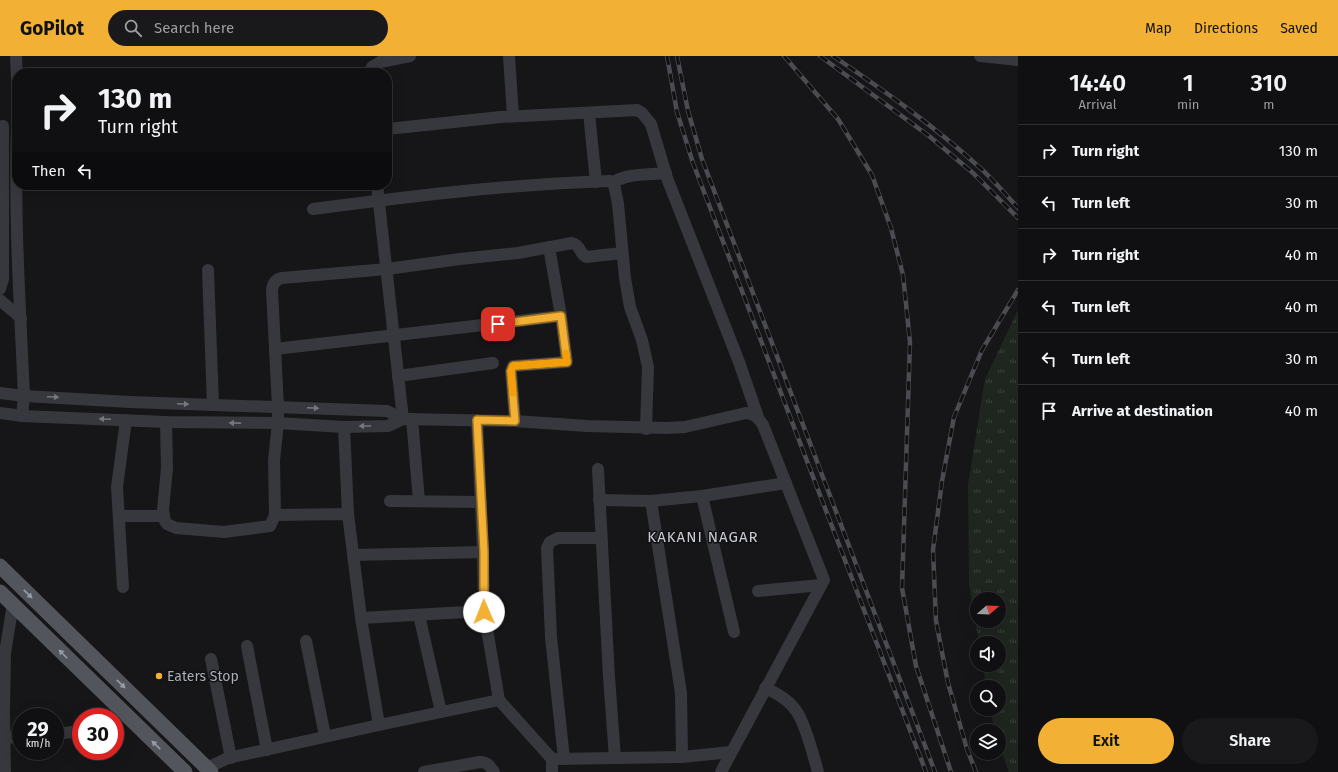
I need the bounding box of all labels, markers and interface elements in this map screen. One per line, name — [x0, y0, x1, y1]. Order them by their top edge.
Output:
search box — [108, 10, 388, 46]
text: GoPilot — [20, 17, 84, 40]
icon: search — [122, 17, 144, 39]
text: Search here — [154, 19, 234, 37]
text: Map — [1145, 20, 1172, 37]
text: Directions — [1194, 20, 1258, 37]
text: Saved — [1280, 20, 1318, 37]
text: 14:40 — [1069, 69, 1126, 97]
text: 1 — [1183, 69, 1194, 97]
text: 310 — [1250, 69, 1287, 97]
text: 130 m — [98, 82, 172, 115]
icon: right — [32, 84, 84, 136]
text: Arrival — [1078, 97, 1117, 112]
text: min — [1177, 97, 1200, 112]
text: m — [1263, 97, 1274, 112]
text: Turn right — [98, 116, 178, 138]
icon: right — [1038, 140, 1060, 162]
text: Turn right — [1072, 142, 1139, 160]
text: 130 m — [1279, 142, 1318, 160]
icon: left — [74, 160, 96, 182]
text: Then — [32, 162, 66, 180]
icon: left — [1038, 192, 1060, 214]
text: Turn left — [1072, 194, 1130, 212]
text: 30 m — [1285, 194, 1318, 212]
icon: right — [1038, 244, 1060, 266]
text: Turn right — [1072, 246, 1139, 264]
text: 40 m — [1285, 246, 1318, 264]
icon: left — [1038, 296, 1060, 318]
text: Turn left — [1072, 298, 1130, 316]
text: 40 m — [1285, 298, 1318, 316]
pin — [481, 307, 515, 341]
icon: arrive — [487, 313, 509, 335]
icon: left — [1038, 348, 1060, 370]
text: Turn left — [1072, 350, 1130, 368]
text: 30 m — [1285, 350, 1318, 368]
one-way arrow — [47, 394, 59, 401]
one-way arrow — [177, 400, 189, 407]
icon: arrive — [1038, 400, 1060, 422]
text: Arrive at destination — [1072, 402, 1213, 420]
text: 40 m — [1285, 402, 1318, 420]
one-way arrow — [307, 405, 320, 411]
one-way arrow — [98, 416, 111, 422]
one-way arrow — [229, 419, 241, 426]
one-way arrow — [358, 423, 371, 429]
district label: KAKANI NAGAR — [647, 528, 759, 546]
one-way arrow — [23, 589, 33, 598]
position arrow — [463, 591, 505, 633]
north arrow — [970, 592, 1006, 628]
map controls — [970, 592, 1006, 760]
button: sound — [970, 636, 1006, 672]
one-way arrow — [58, 649, 68, 659]
place label: Eaters Stop — [167, 668, 239, 685]
marker: Eaters Stop — [154, 671, 164, 681]
one-way arrow — [116, 679, 126, 689]
button: search — [970, 680, 1006, 716]
speed limit sign: 30 — [72, 708, 124, 760]
text: 29 — [27, 717, 49, 741]
button: Exit — [1038, 718, 1174, 764]
button: Share — [1182, 718, 1318, 764]
button: layers — [970, 724, 1006, 760]
text: km/h — [26, 738, 50, 750]
one-way arrow — [152, 741, 161, 750]

